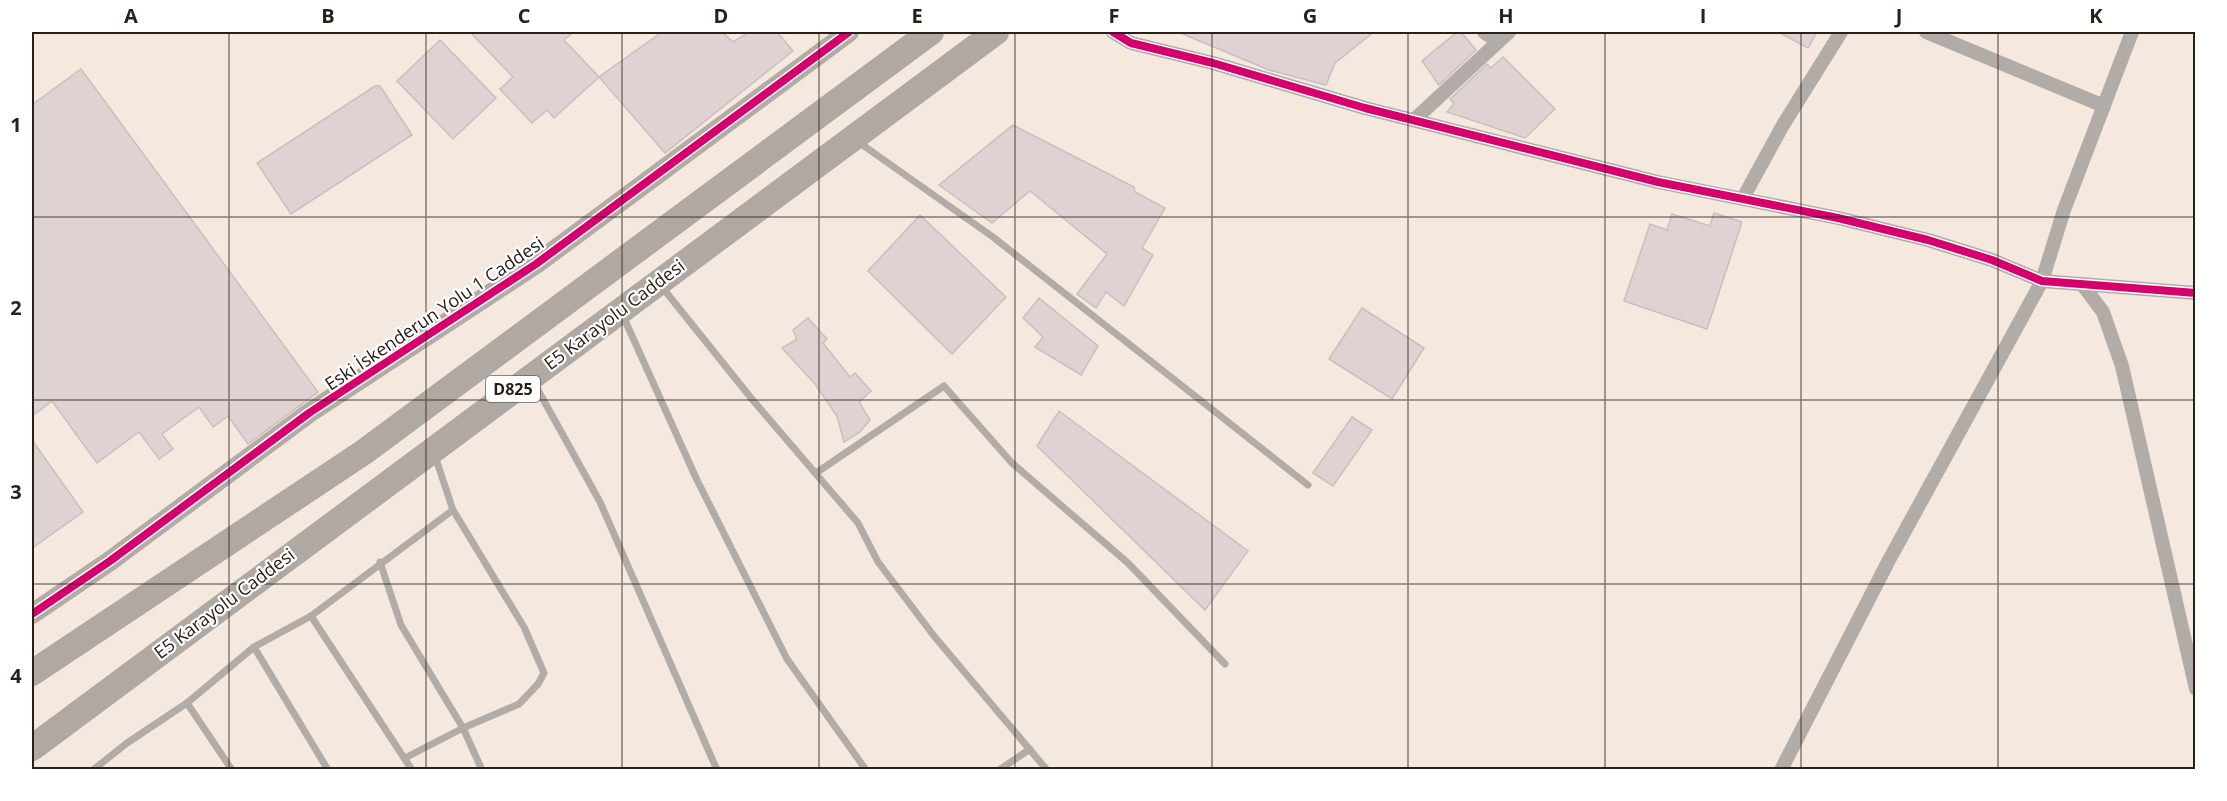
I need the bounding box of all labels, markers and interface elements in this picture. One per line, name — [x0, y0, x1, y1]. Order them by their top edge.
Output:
text: A — [124, 2, 138, 29]
text: B — [321, 2, 335, 29]
text: C — [518, 2, 531, 29]
text: D — [714, 2, 728, 29]
text: E — [911, 2, 923, 29]
text: F — [1109, 2, 1119, 29]
text: G — [1303, 2, 1317, 29]
text: H — [1498, 2, 1514, 29]
text: I — [1700, 2, 1706, 29]
text: J — [1894, 2, 1902, 29]
text: K — [2089, 2, 2103, 29]
text: 1 — [10, 111, 22, 138]
street label: Eski İskenderun Yolu 1 Caddesi — [320, 231, 548, 395]
street label: E5 Karayolu Caddesi — [539, 253, 689, 375]
text: 2 — [10, 294, 22, 321]
road number: D825 — [486, 376, 540, 402]
text: 3 — [10, 478, 22, 505]
street label: E5 Karayolu Caddesi — [149, 542, 299, 664]
text: 4 — [10, 662, 22, 689]

